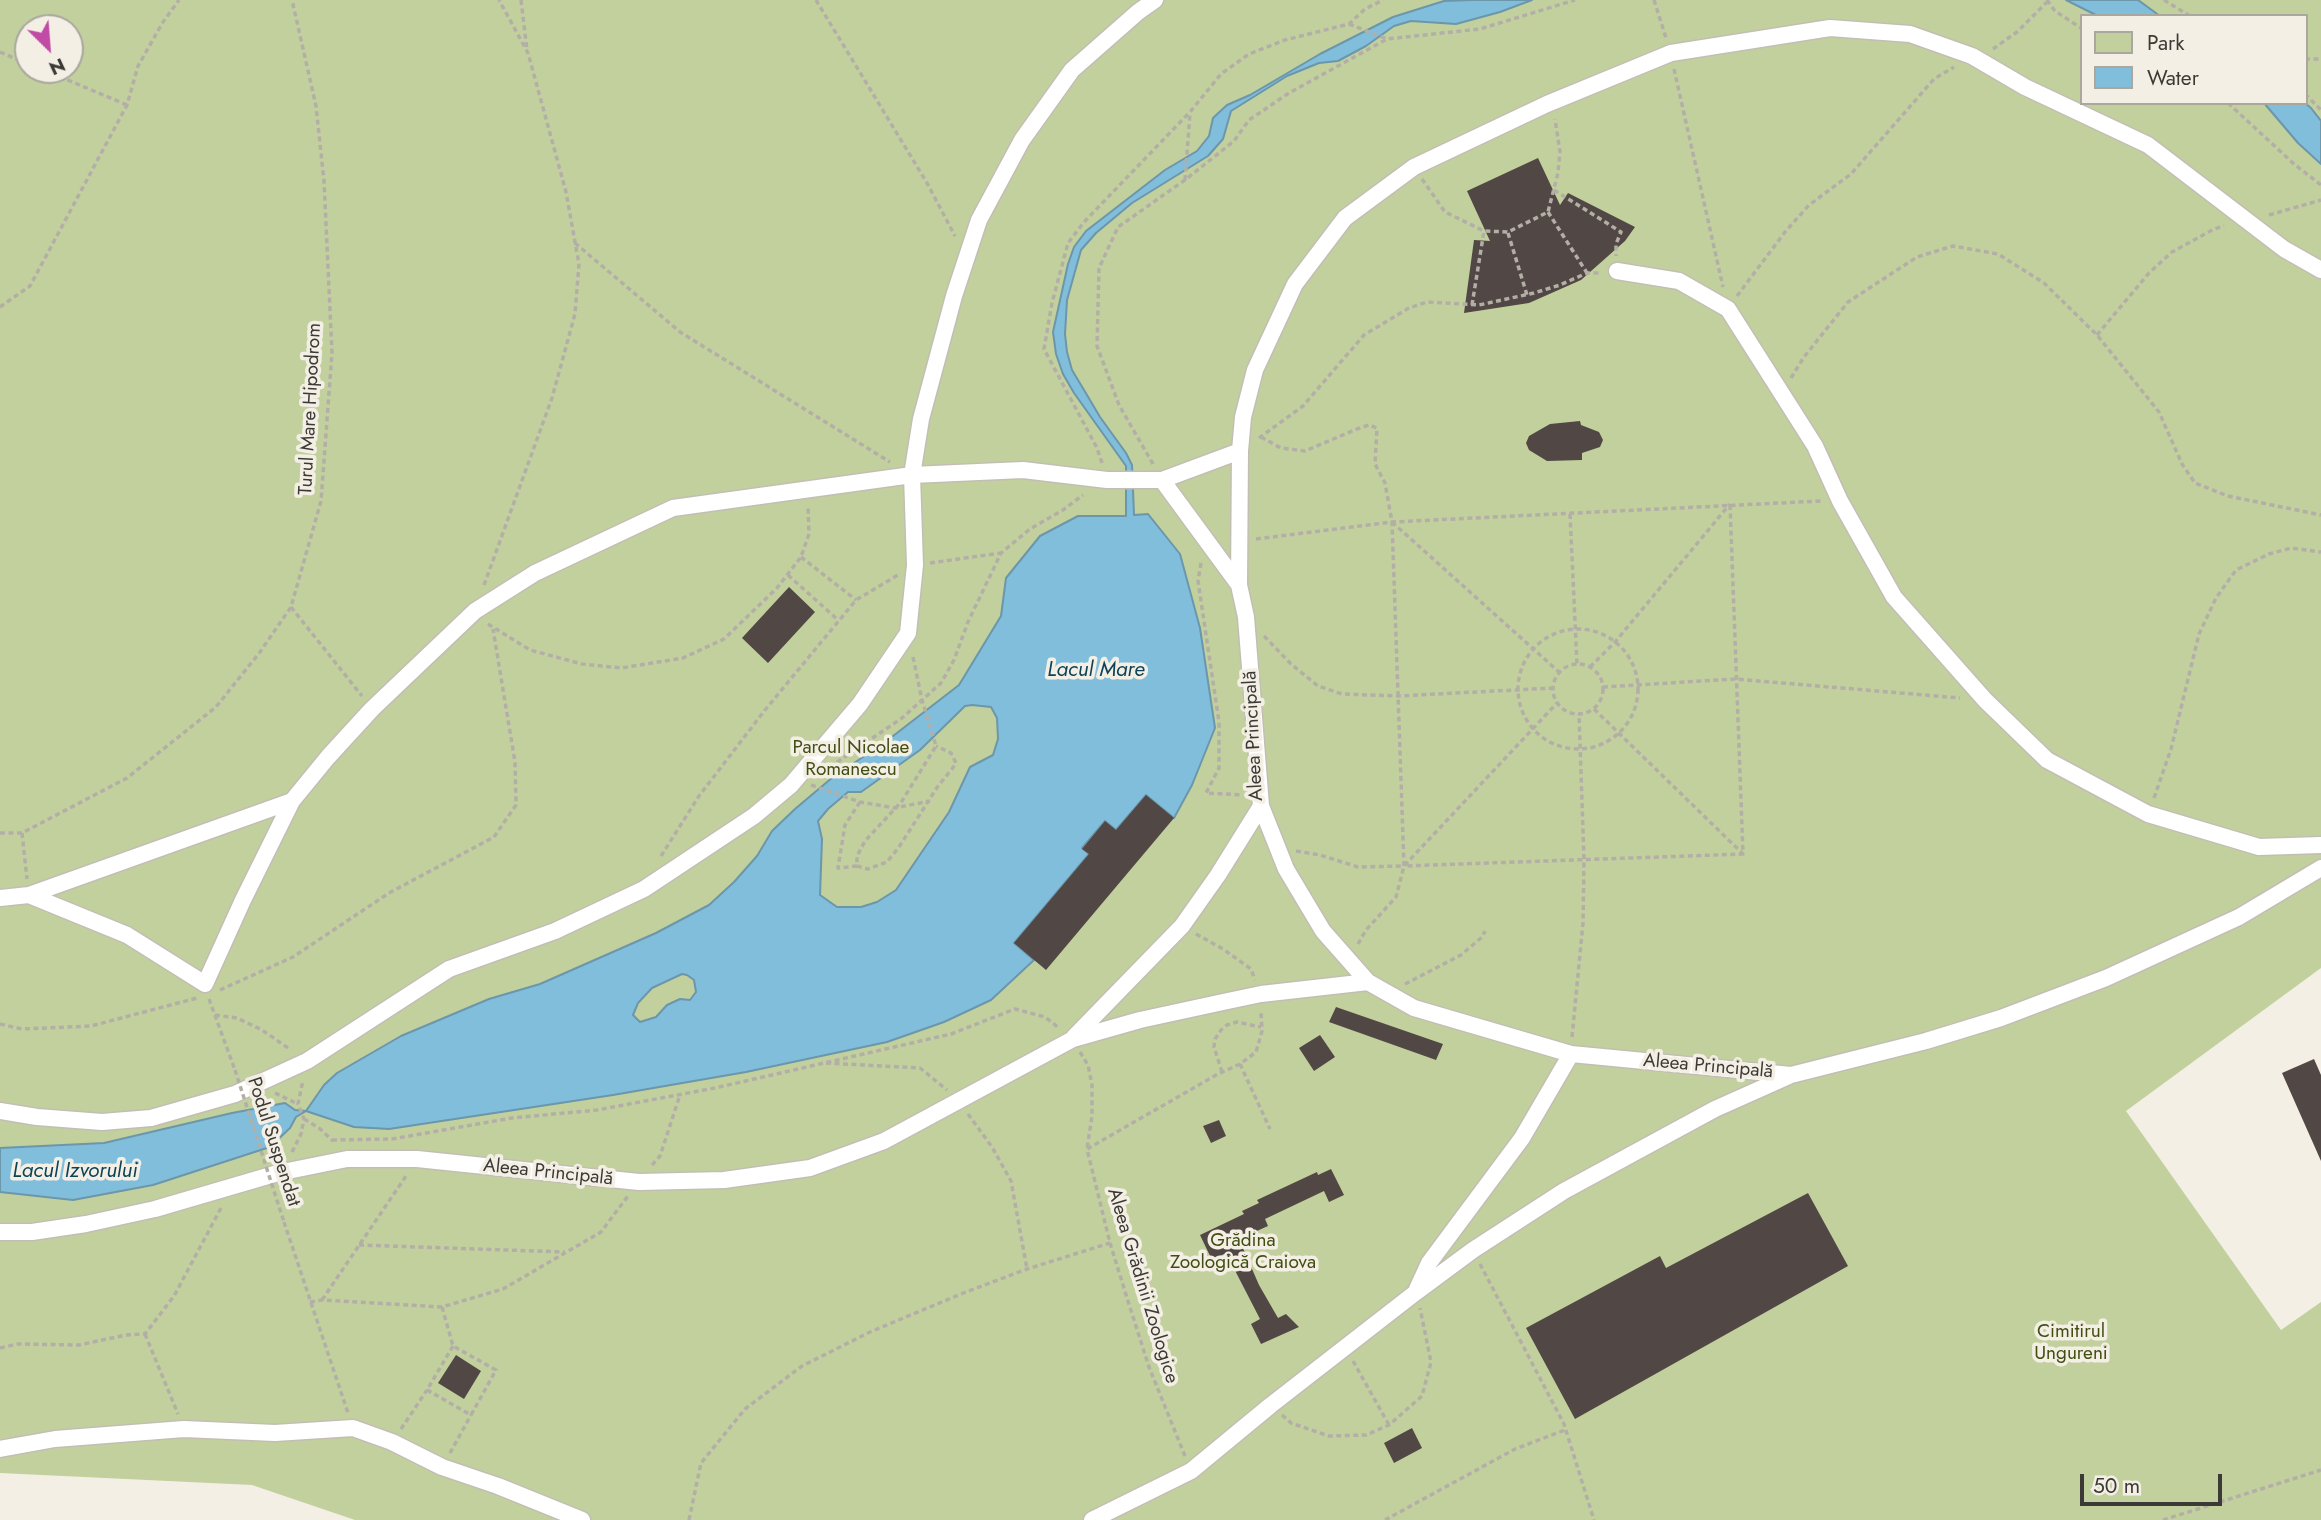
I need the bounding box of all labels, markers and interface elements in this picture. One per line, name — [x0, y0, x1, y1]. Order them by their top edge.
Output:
north arrow — [14, 14, 84, 84]
legend — [2080, 14, 2307, 105]
text: Park — [2147, 28, 2184, 58]
text: N — [45, 51, 70, 82]
text: Water — [2147, 63, 2199, 93]
street label: Turul Mare Hipodrom — [295, 322, 327, 496]
water label: Lacul Mare — [1047, 658, 1145, 684]
street label: Aleea Principală — [1239, 670, 1269, 802]
park label: Parcul Nicolae Romanescu — [793, 737, 909, 781]
street label: Aleea Principală — [1642, 1050, 1774, 1084]
street label: Podul Suspendat — [241, 1075, 305, 1209]
street label: Aleea Principală — [482, 1155, 614, 1191]
water label: Lacul Izvorului — [12, 1159, 138, 1185]
street label: Aleea Grădinii Zoologice — [1101, 1186, 1183, 1386]
park label: Grădina Zoologică Craiova — [1170, 1230, 1316, 1274]
park label: Cimitirul Ungureni — [2034, 1321, 2108, 1365]
scale bar — [2083, 1460, 2225, 1504]
text: 50 m — [2093, 1471, 2140, 1501]

